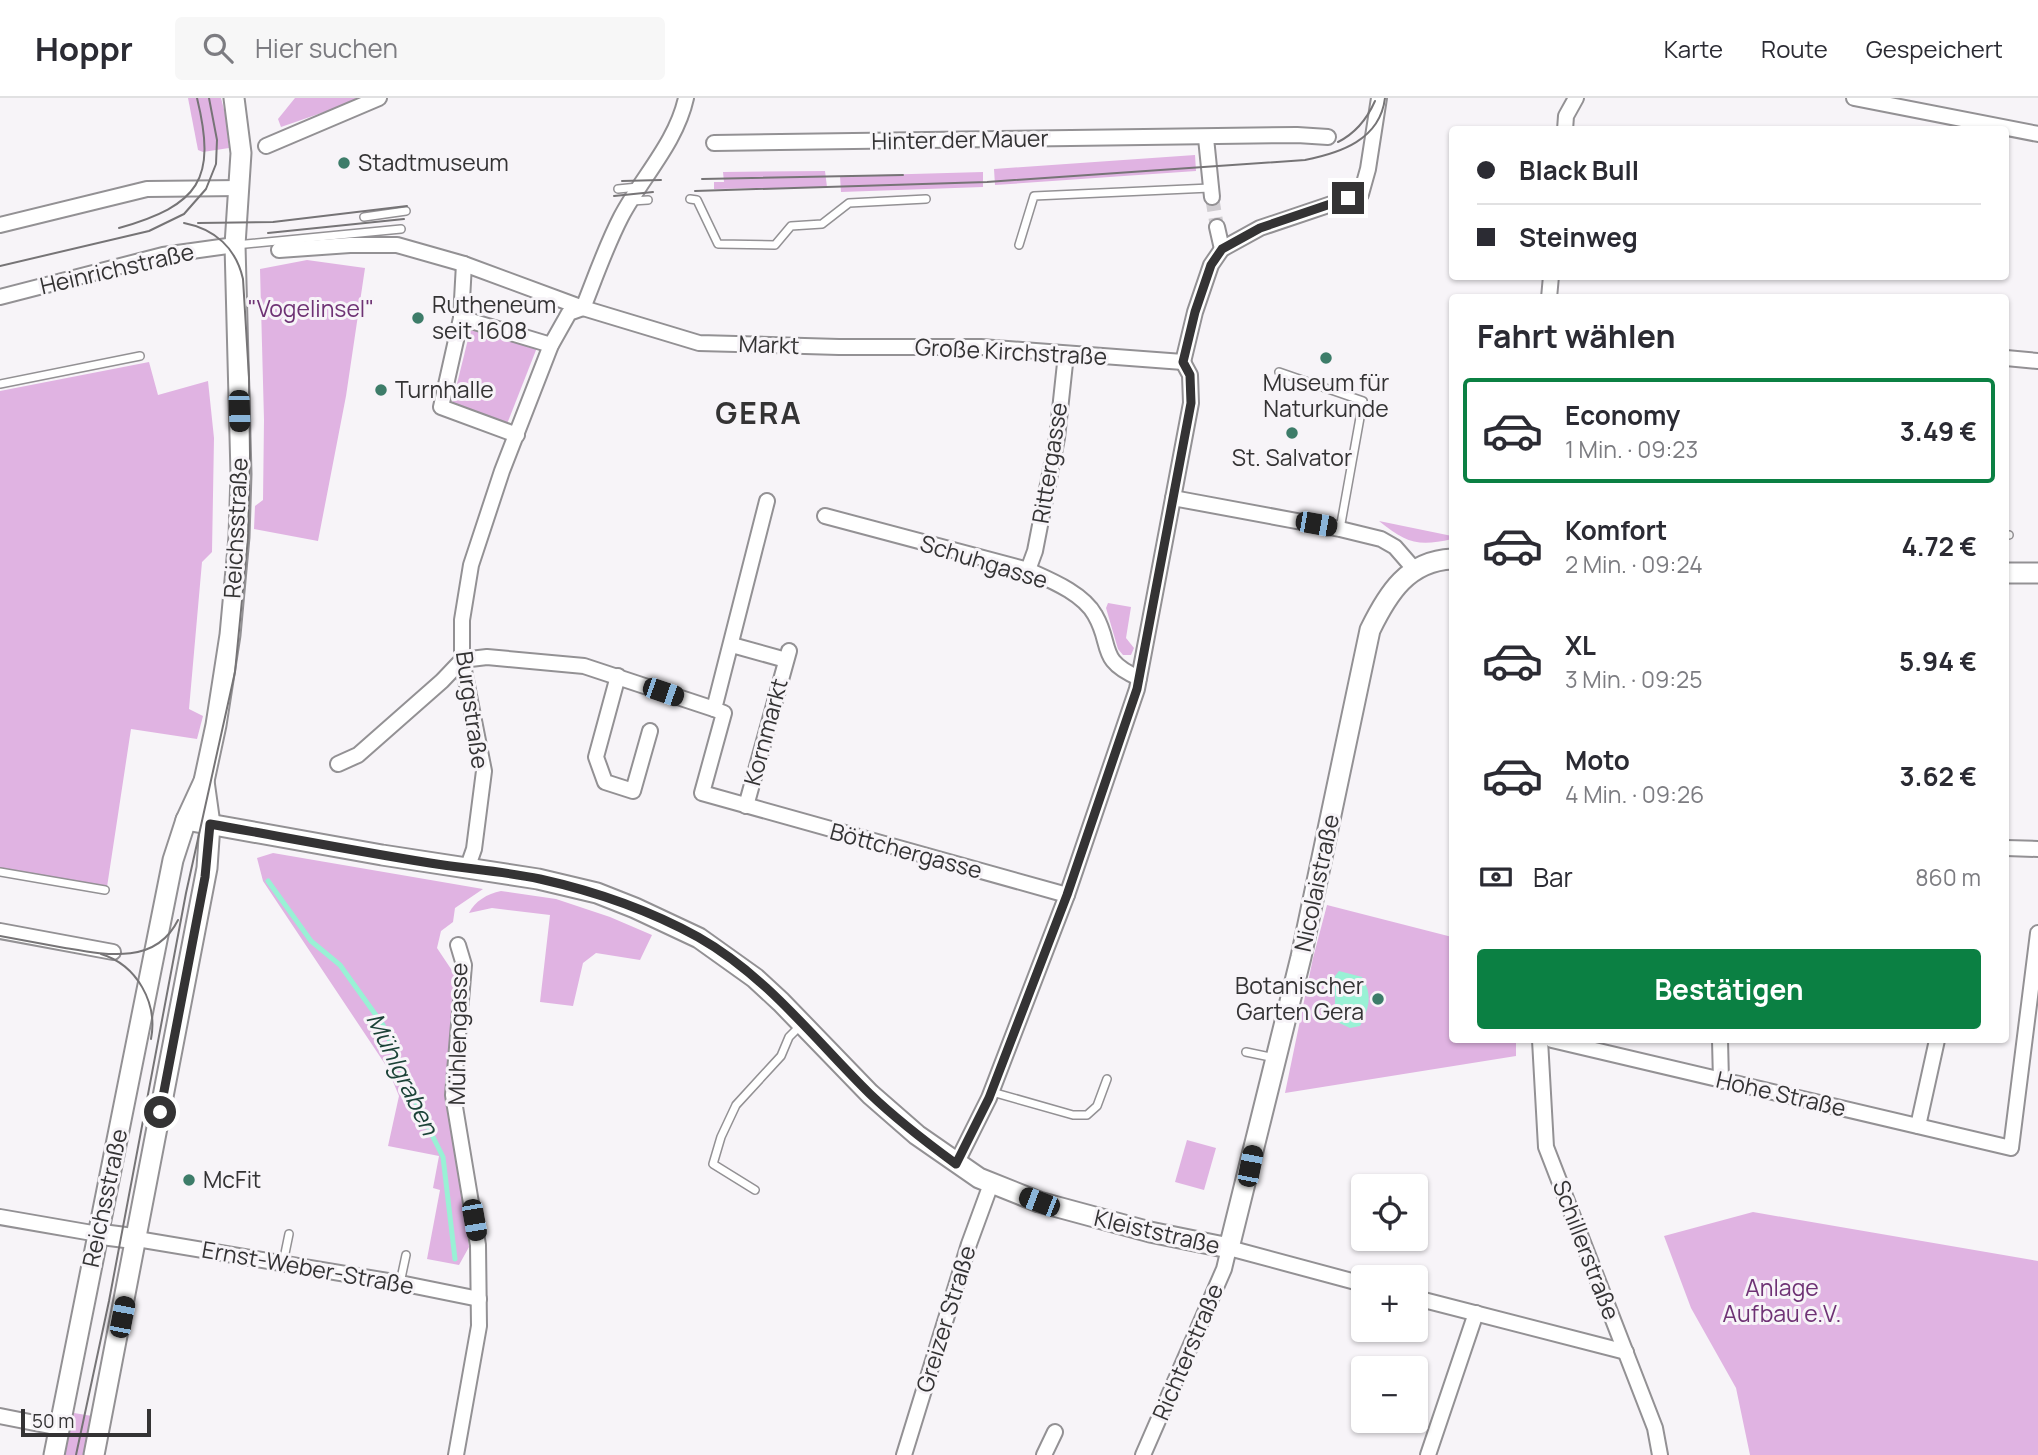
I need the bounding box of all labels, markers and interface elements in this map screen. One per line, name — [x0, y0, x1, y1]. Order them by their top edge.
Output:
search box — [175, 17, 665, 80]
text: Hoppr — [35, 26, 133, 71]
icon: search — [199, 29, 237, 67]
text: Hier suchen — [255, 30, 398, 66]
text: Karte — [1664, 32, 1723, 65]
text: Route — [1761, 32, 1828, 65]
text: Gespeichert — [1866, 32, 2003, 65]
street label: Hinter der Mauer — [871, 121, 1049, 157]
place label: Stadtmuseum — [358, 146, 509, 178]
text: Black Bull — [1519, 152, 1639, 188]
marker: Stadtmuseum — [336, 155, 352, 171]
route end — [1332, 182, 1364, 214]
text: Steinweg — [1519, 219, 1638, 255]
street label: Heinrichstraße — [36, 235, 197, 301]
place label: Rutheneum seit 1608 — [432, 288, 556, 346]
park label: "Vogelinsel" — [248, 292, 374, 324]
marker: Rutheneum seit 1608 — [410, 310, 426, 326]
text: Fahrt wählen — [1477, 314, 1676, 358]
street label: Markt — [738, 327, 800, 361]
street label: Große Kirchstraße — [914, 330, 1108, 372]
marker: Museum für Naturkunde — [1318, 350, 1334, 366]
place label: Museum für Naturkunde — [1263, 366, 1389, 424]
place label: Turnhalle — [395, 373, 494, 405]
marker: Turnhalle — [373, 382, 389, 398]
car — [228, 390, 251, 432]
district label: GERA — [715, 392, 803, 433]
text: Economy — [1565, 397, 1680, 433]
icon: car — [1481, 399, 1544, 462]
street label: Rittergasse — [1024, 400, 1074, 526]
text: 3.49 € — [1900, 413, 1977, 449]
marker: St. Salvator — [1284, 425, 1300, 441]
text: 1 Min. · 09:23 — [1565, 433, 1698, 465]
place label: St. Salvator — [1232, 441, 1352, 473]
street label: Reichsstraße — [215, 457, 255, 599]
car — [1294, 510, 1339, 538]
text: Komfort — [1565, 512, 1667, 548]
icon: car — [1481, 514, 1544, 577]
street label: Schuhgasse — [917, 526, 1052, 596]
text: 4.72 € — [1902, 528, 1977, 564]
text: 2 Min. · 09:24 — [1565, 548, 1703, 580]
text: XL — [1565, 627, 1596, 663]
icon: car — [1481, 629, 1544, 692]
text: 5.94 € — [1899, 643, 1977, 679]
street label: Burgstraße — [449, 649, 497, 771]
text: 3 Min. · 09:25 — [1565, 663, 1703, 695]
car — [640, 675, 687, 709]
street label: Kornmarkt — [735, 675, 795, 789]
text: Moto — [1565, 742, 1630, 778]
icon: car — [1481, 744, 1544, 807]
text: 3.62 € — [1899, 758, 1977, 794]
text: 4 Min. · 09:26 — [1565, 778, 1704, 810]
street label: Nicolaistraße — [1286, 811, 1346, 954]
street label: Böttchergasse — [827, 814, 986, 886]
icon: cash — [1477, 858, 1515, 896]
text: Bar — [1533, 859, 1573, 895]
text: 860 m — [1915, 861, 1981, 893]
button: Bestätigen — [1477, 949, 1981, 1029]
street label: Mühlengasse — [440, 962, 474, 1106]
place label: Botanischer Garten Gera — [1235, 969, 1364, 1027]
marker: Botanischer Garten Gera — [1370, 991, 1386, 1007]
water label: Mühlgraben — [360, 1007, 447, 1141]
street label: Hohe Straße — [1713, 1063, 1849, 1123]
route start — [144, 1096, 176, 1128]
street label: Reichsstraße — [74, 1126, 134, 1270]
car — [1236, 1143, 1265, 1189]
place label: McFit — [203, 1163, 261, 1195]
marker: McFit — [181, 1172, 197, 1188]
map controls — [1351, 1174, 1428, 1433]
button: locate — [1351, 1174, 1428, 1251]
street label: Schillerstraße — [1546, 1175, 1628, 1324]
car — [1016, 1185, 1063, 1219]
car — [461, 1197, 488, 1243]
street label: Kleiststraße — [1091, 1201, 1223, 1261]
street label: Ernst-Weber-Straße — [200, 1233, 417, 1301]
street label: Greizer Straße — [908, 1241, 983, 1396]
button: + — [1351, 1265, 1428, 1342]
park label: Anlage Aufbau e.V. — [1723, 1271, 1841, 1329]
street label: Richterstraße — [1144, 1278, 1230, 1425]
car — [108, 1294, 137, 1340]
button: − — [1351, 1356, 1428, 1433]
scale bar — [21, 1406, 150, 1438]
text: 50 m — [32, 1408, 74, 1434]

